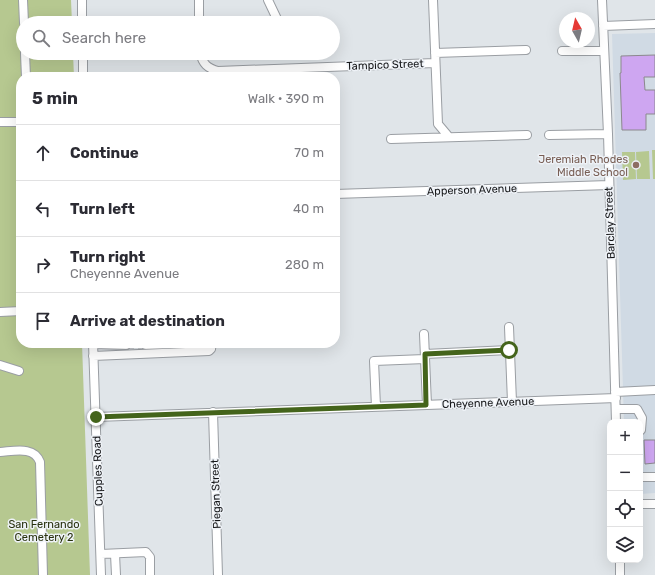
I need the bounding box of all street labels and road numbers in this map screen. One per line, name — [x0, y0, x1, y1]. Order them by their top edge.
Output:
street label: Tampico Street — [346, 57, 425, 73]
street label: Apperson Avenue — [427, 182, 517, 198]
street label: Barclay Street — [602, 186, 618, 259]
street label: Cheyenne Avenue — [442, 395, 534, 411]
street label: Cupples Road — [90, 436, 106, 506]
street label: Piegan Street — [208, 458, 224, 529]

